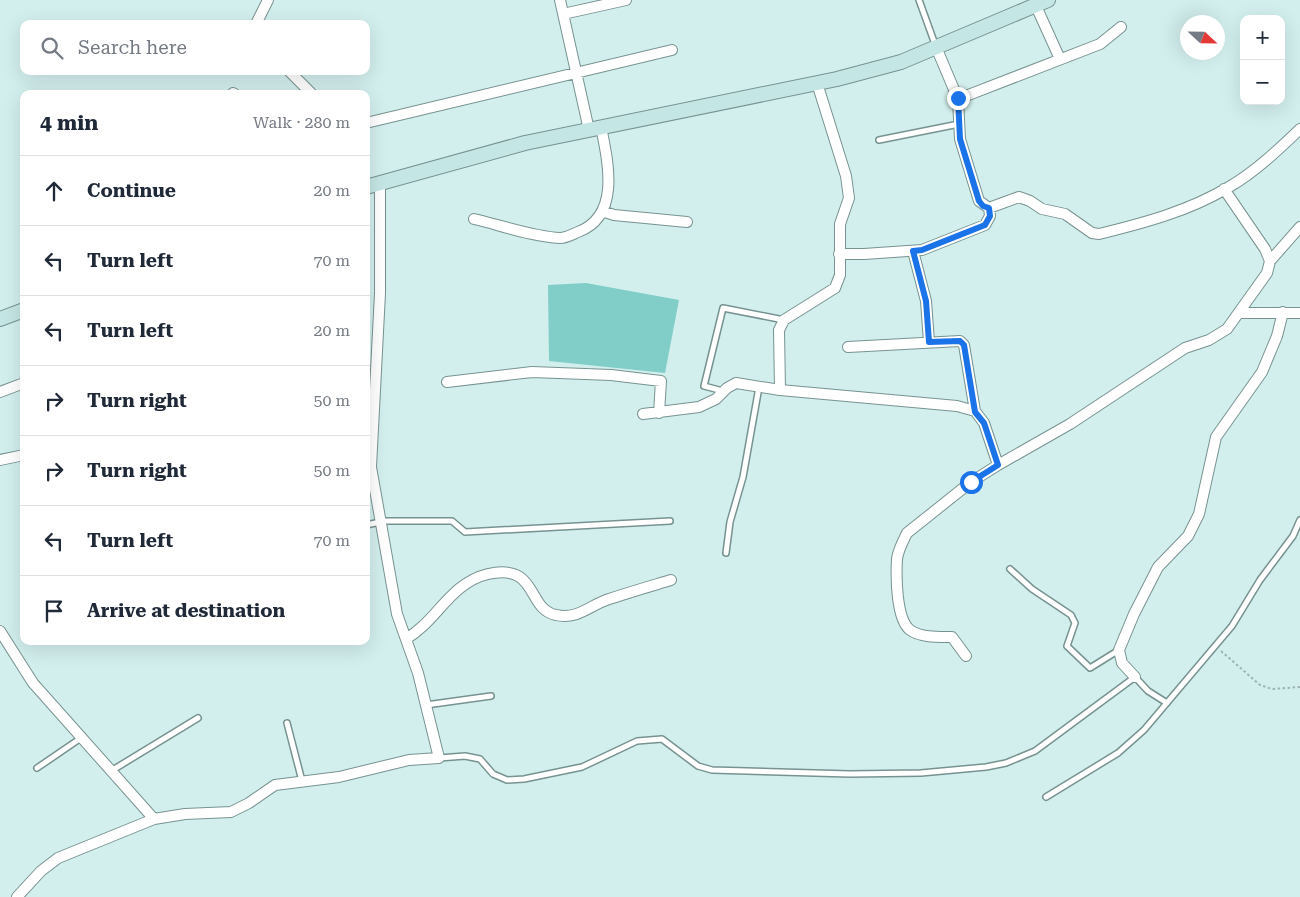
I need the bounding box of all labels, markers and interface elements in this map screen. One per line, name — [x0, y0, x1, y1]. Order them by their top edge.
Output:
north arrow — [1180, 15, 1225, 60]
map controls — [1240, 15, 1285, 105]
button: + — [1240, 15, 1285, 60]
search box — [20, 20, 370, 75]
icon: search — [38, 34, 66, 62]
text: Search here — [78, 36, 187, 59]
button: − — [1240, 60, 1285, 105]
route end — [947, 87, 970, 110]
text: 4 min — [40, 111, 98, 135]
text: Walk · 280 m — [253, 113, 350, 132]
icon: ahead — [40, 177, 68, 205]
text: Continue — [87, 179, 176, 202]
text: 20 m — [313, 181, 350, 200]
icon: left — [40, 247, 68, 275]
text: Turn left — [87, 249, 173, 272]
text: 70 m — [313, 251, 350, 270]
icon: left — [40, 317, 68, 345]
text: Turn left — [87, 319, 173, 342]
text: 20 m — [313, 321, 350, 340]
icon: right — [40, 387, 68, 415]
text: Turn right — [87, 389, 187, 412]
text: 50 m — [313, 391, 350, 410]
icon: right — [40, 457, 68, 485]
text: Turn right — [87, 459, 187, 482]
text: 50 m — [313, 461, 350, 480]
route start — [960, 471, 983, 494]
icon: left — [40, 527, 68, 555]
text: Turn left — [87, 529, 173, 552]
text: 70 m — [313, 531, 350, 550]
icon: arrive — [40, 597, 68, 625]
text: Arrive at destination — [87, 599, 285, 622]

